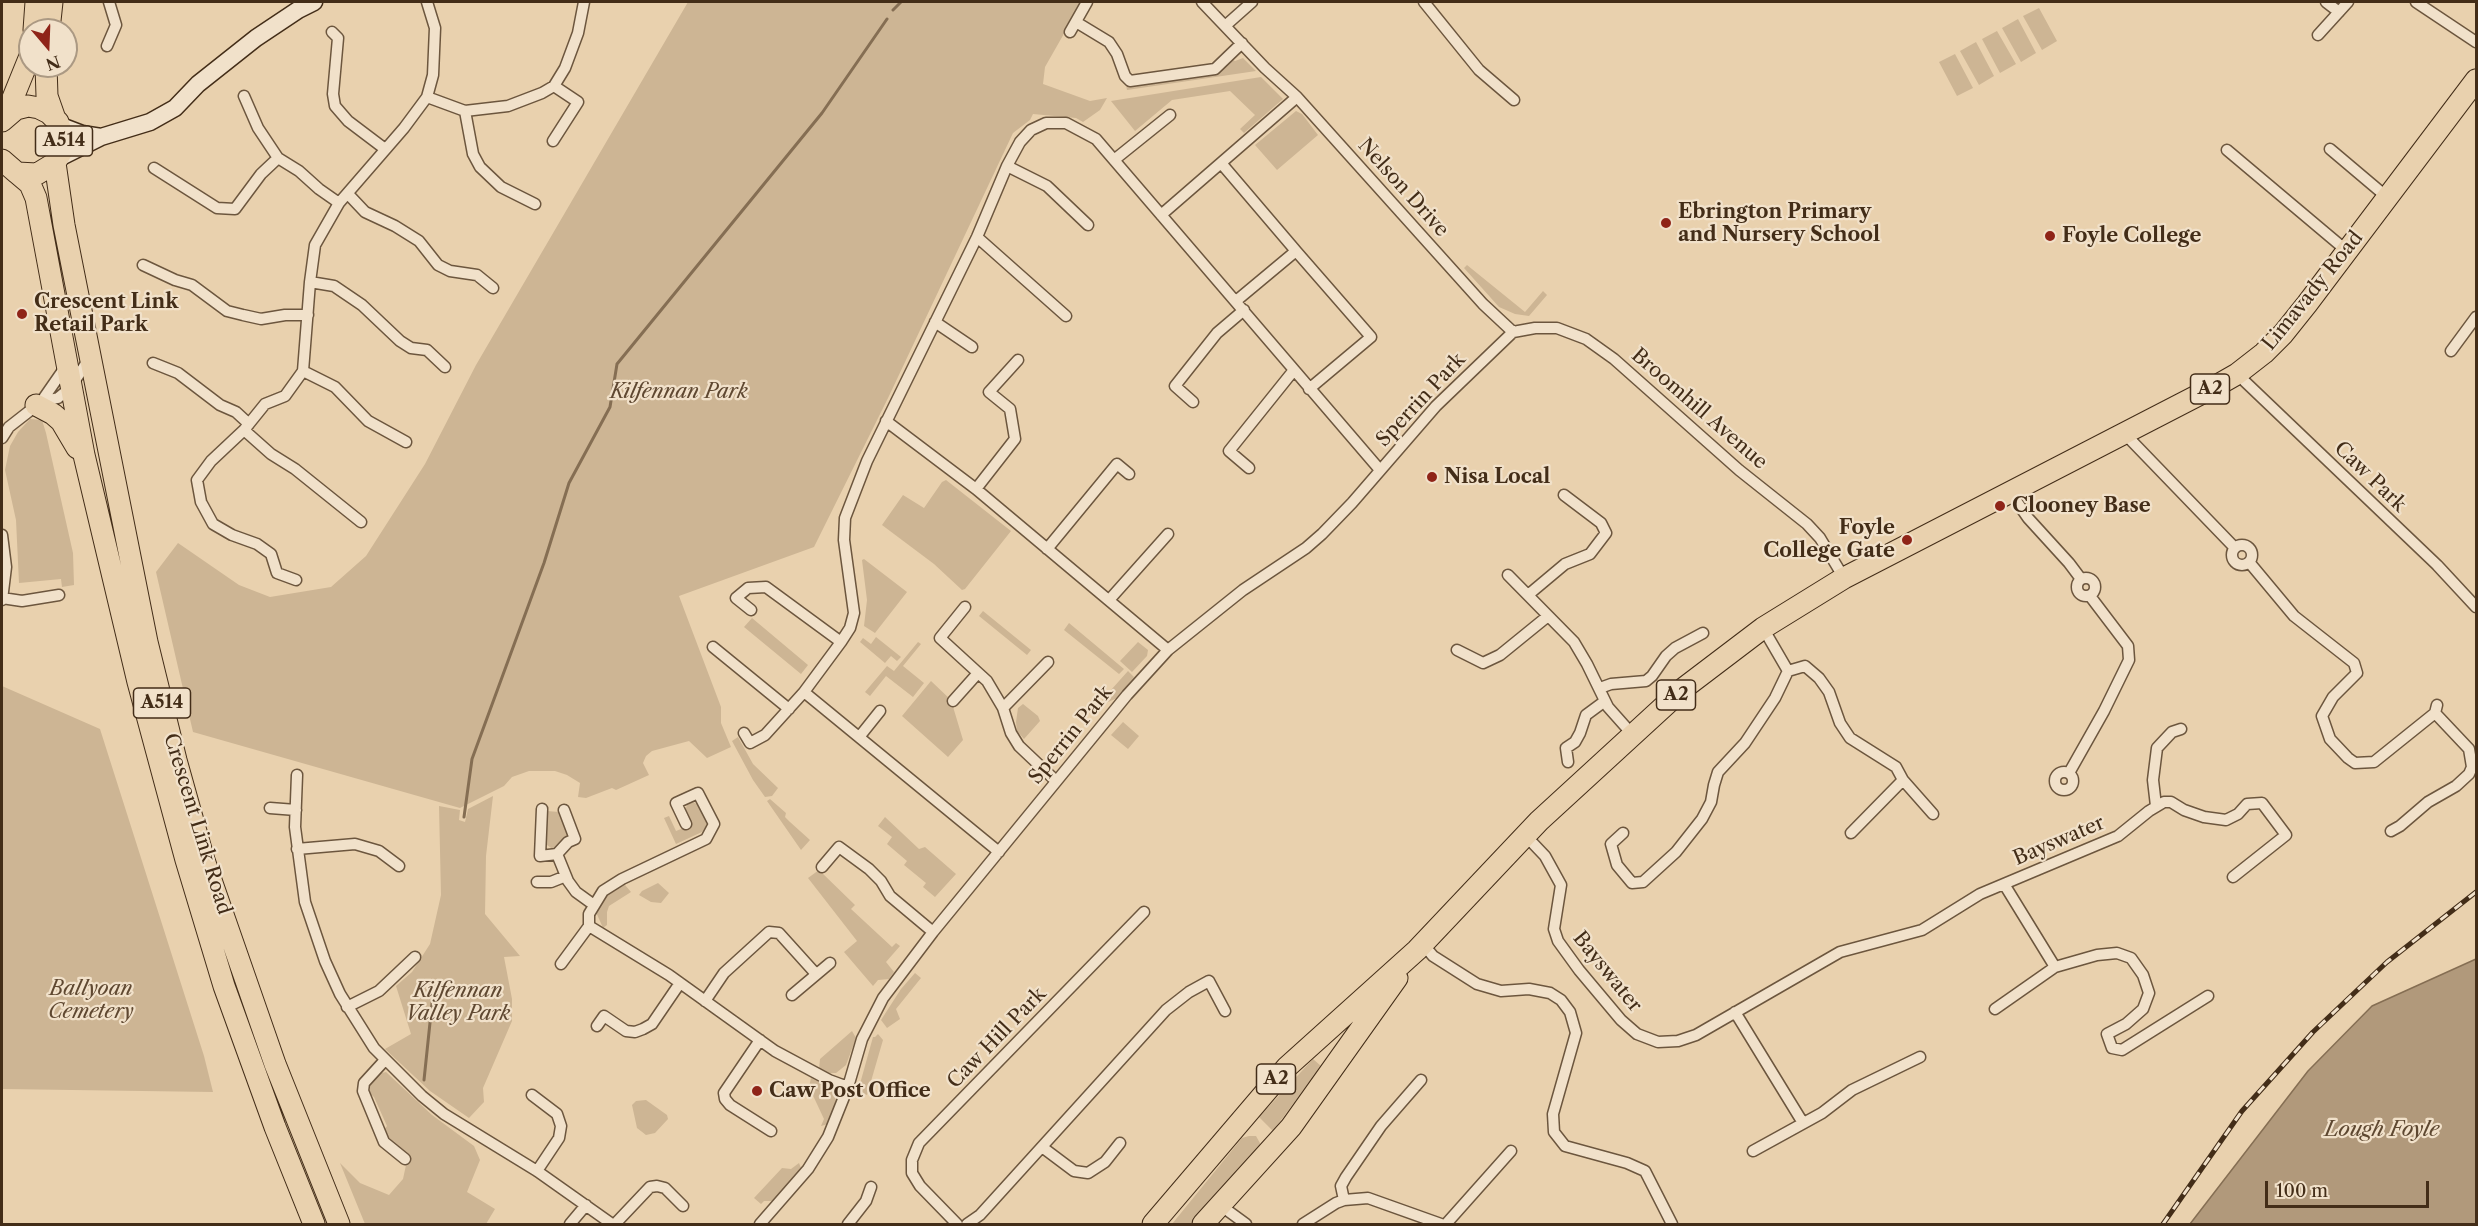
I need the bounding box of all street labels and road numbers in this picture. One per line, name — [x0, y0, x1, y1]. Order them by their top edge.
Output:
road number: A514 — [36, 126, 92, 156]
street label: Nelson Drive — [1353, 134, 1453, 242]
street label: Limavady Road — [2258, 226, 2368, 356]
street label: Broomhill Avenue — [1626, 343, 1772, 475]
street label: Sperrin Park — [1371, 348, 1471, 452]
road number: A2 — [2190, 374, 2230, 404]
street label: Caw Park — [2329, 437, 2411, 517]
road number: A2 — [1656, 680, 1696, 710]
street label: Sperrin Park — [1024, 681, 1118, 789]
road number: A514 — [134, 688, 190, 718]
street label: Crescent Link Road — [158, 731, 236, 917]
street label: Bayswater — [2010, 811, 2108, 871]
street label: Bayswater — [1567, 927, 1647, 1017]
street label: Caw Hill Park — [943, 982, 1051, 1094]
road number: A2 — [1256, 1064, 1296, 1094]

